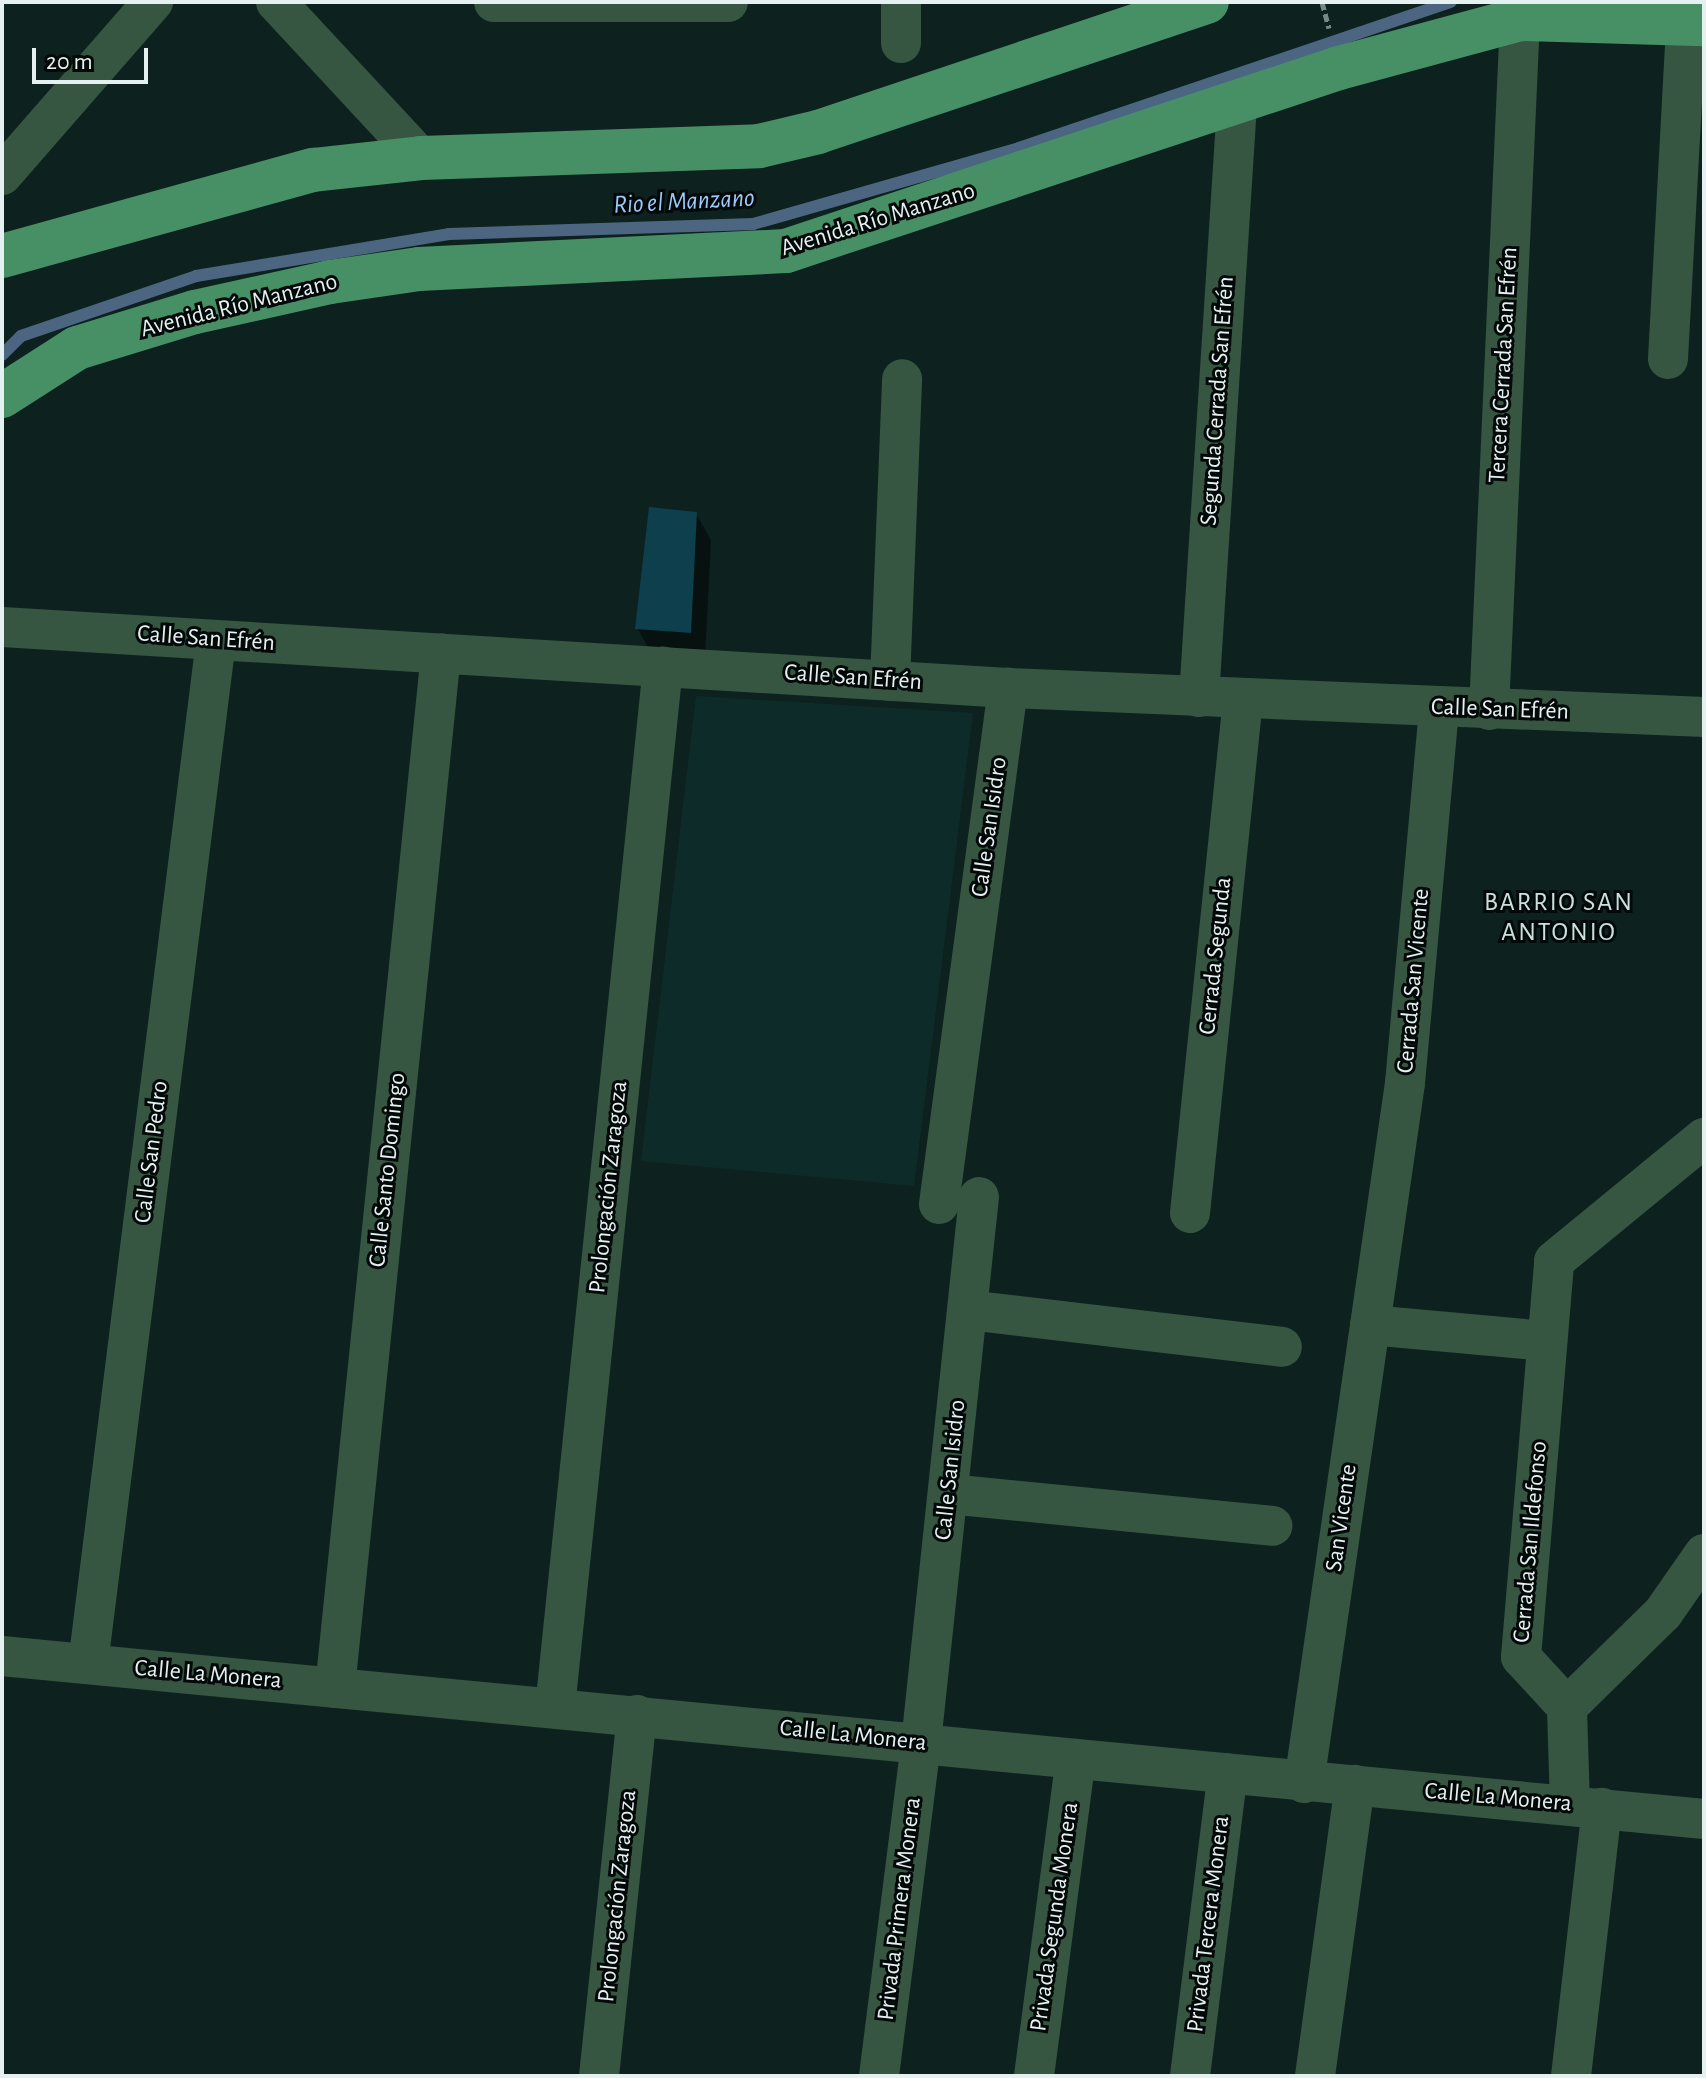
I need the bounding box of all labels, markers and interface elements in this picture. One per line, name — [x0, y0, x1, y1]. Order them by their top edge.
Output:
scale bar — [36, 32, 152, 82]
text: 20 m — [46, 50, 93, 74]
street label: Avenida Río Manzano — [777, 177, 979, 263]
water label: Rio el Manzano — [613, 183, 755, 221]
street label: Tercera Cerrada San Efrén — [1483, 246, 1525, 484]
street label: Avenida Río Manzano — [138, 268, 340, 344]
street label: Segunda Cerrada San Efrén — [1195, 275, 1241, 527]
street label: Calle San Efrén — [136, 620, 276, 658]
street label: Calle San Efrén — [783, 659, 923, 697]
street label: Calle San Efrén — [1431, 693, 1569, 727]
street label: Calle San Isidro — [966, 755, 1014, 899]
street label: Cerrada Segunda — [1193, 876, 1239, 1036]
street label: Cerrada San Vicente — [1392, 887, 1436, 1075]
district label: BARRIO SAN ANTONIO — [1484, 887, 1634, 948]
street label: Calle Santo Domingo — [363, 1071, 413, 1269]
street label: Calle San Pedro — [129, 1079, 175, 1225]
street label: Prolongación Zaragoza — [584, 1080, 634, 1294]
street label: Calle San Isidro — [929, 1398, 973, 1542]
street label: Cerrada San Ildefonso — [1508, 1440, 1554, 1644]
street label: San Vicente — [1320, 1462, 1364, 1574]
street label: Calle La Monera — [133, 1654, 283, 1696]
street label: Calle La Monera — [778, 1714, 928, 1758]
street label: Calle La Monera — [1423, 1777, 1573, 1819]
street label: Prolongación Zaragoza — [593, 1789, 643, 2003]
street label: Privada Primera Monera — [872, 1796, 928, 2022]
street label: Privada Segunda Monera — [1025, 1800, 1085, 2034]
street label: Privada Tercera Monera — [1181, 1814, 1237, 2034]

